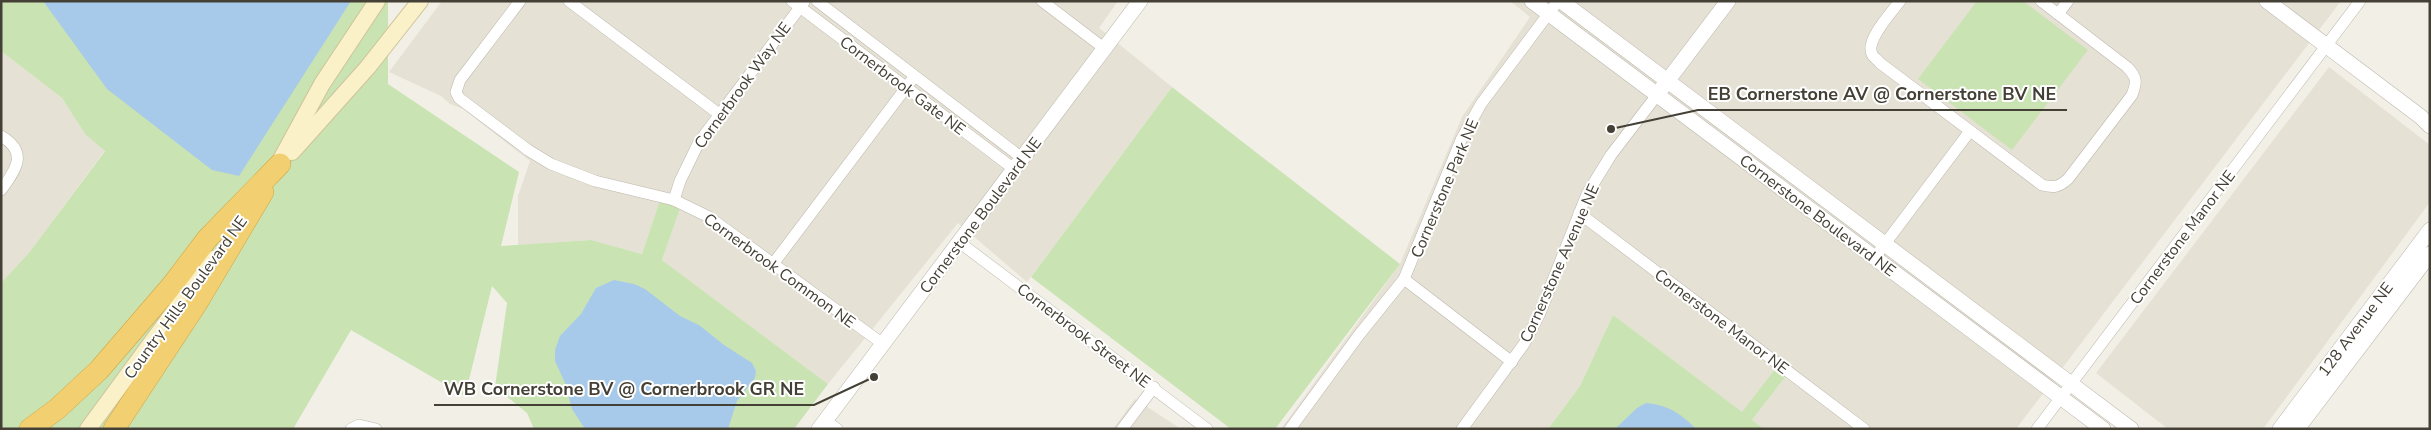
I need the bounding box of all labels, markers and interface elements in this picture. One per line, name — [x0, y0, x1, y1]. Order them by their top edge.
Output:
street label: Cornerbrook Way NE — [689, 18, 796, 153]
street label: Cornerbrook Gate NE — [835, 31, 970, 140]
callout: EB Cornerstone AV @ Cornerstone BV NE — [1698, 77, 2067, 110]
text: EB Cornerstone AV @ Cornerstone BV NE — [1708, 82, 2056, 106]
street label: Cornerstone Park NE — [1406, 115, 1484, 261]
street label: Cornerstone Boulevard NE — [915, 133, 1047, 298]
street label: Cornerstone Boulevard NE — [1735, 150, 1900, 282]
street label: Cornerstone Manor NE — [2125, 166, 2241, 309]
street label: Cornerstone Avenue NE — [1515, 181, 1605, 346]
street label: Cornerbrook Common NE — [699, 208, 860, 333]
street label: Country Hills Boulevard NE — [119, 211, 253, 384]
street label: Cornerstone Manor NE — [1650, 264, 1793, 380]
street label: Cornerbrook Street NE — [1012, 278, 1155, 393]
street label: 128 Avenue NE — [2313, 278, 2398, 381]
callout: WB Cornerstone BV @ Cornerbrook GR NE — [434, 372, 814, 405]
text: WB Cornerstone BV @ Cornerbrook GR NE — [444, 377, 804, 401]

